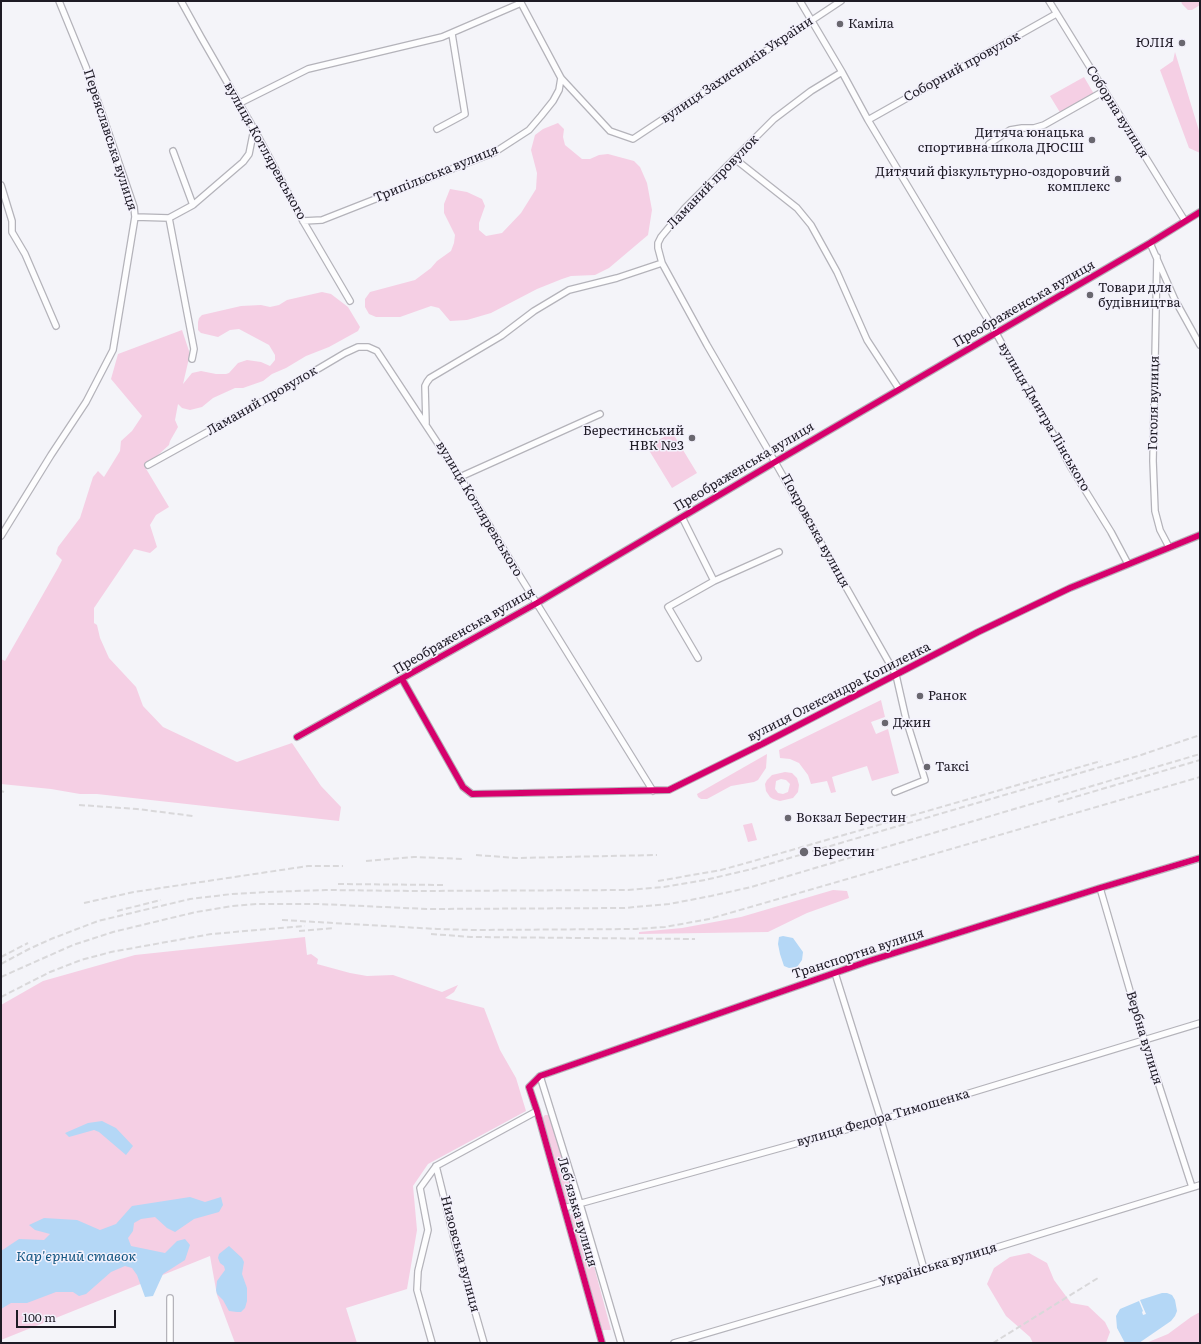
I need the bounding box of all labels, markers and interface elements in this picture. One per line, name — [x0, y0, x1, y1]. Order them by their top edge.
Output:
street label: вулиця Захисників України — [658, 13, 816, 127]
place label: Каміла — [848, 16, 894, 32]
marker: Каміла — [835, 19, 845, 29]
street label: Соборний провулок — [901, 28, 1023, 106]
place label: ЮЛІЯ — [1135, 35, 1174, 51]
marker: ЮЛІЯ — [1177, 38, 1187, 48]
street label: Соборна вулиця — [1082, 63, 1152, 161]
street label: Переяславська вулиця — [80, 67, 140, 213]
street label: вулиця Котляревського — [221, 79, 309, 223]
place label: Дитяча юнацька спортивна школа ДЮСШ — [918, 125, 1084, 156]
street label: Ламаний провулок — [664, 132, 762, 232]
marker: Дитяча юнацька спортивна школа ДЮСШ — [1087, 135, 1097, 145]
street label: Трипільська вулиця — [371, 142, 501, 206]
place label: Дитячий фізкультурно-оздоровчий комплекс — [876, 164, 1110, 195]
marker: Дитячий фізкультурно-оздоровчий комплекс — [1113, 174, 1123, 184]
street label: Преображенська вулиця — [950, 257, 1098, 351]
place label: Товари для будівництва — [1098, 280, 1180, 311]
marker: Товари для будівництва — [1085, 290, 1095, 300]
street label: вулиця Дмитра Лінського — [995, 340, 1093, 494]
street label: Гоголя вулиця — [1145, 355, 1163, 451]
street label: Ламаний провулок — [204, 363, 320, 439]
street label: Преображенська вулиця — [671, 419, 817, 515]
place label: Берестинський НВК №3 — [583, 423, 684, 454]
marker: Берестинський НВК №3 — [687, 433, 697, 443]
street label: вулиця Котляревського — [432, 438, 526, 580]
street label: Покровська вулиця — [777, 471, 853, 591]
street label: Преображенська вулиця — [390, 584, 538, 678]
street label: вулиця Олександра Копиленка — [745, 639, 933, 745]
place label: Ранок — [928, 688, 967, 704]
marker: Ранок — [915, 691, 925, 701]
place label: Джин — [893, 715, 931, 731]
marker: Джин — [880, 718, 890, 728]
place label: Таксі — [935, 759, 969, 775]
marker: Таксі — [922, 762, 932, 772]
place label: Вокзал Берестин — [796, 810, 906, 826]
marker: Вокзал Берестин — [783, 813, 793, 823]
place label: Берестин — [813, 844, 875, 860]
marker: Берестин — [798, 846, 810, 858]
street label: Транспортна вулиця — [790, 925, 926, 983]
street label: Вербна вулиця — [1122, 989, 1166, 1087]
street label: вулиця Федора Тимошенка — [795, 1086, 971, 1150]
street label: Леб'язька вулиця — [554, 1155, 600, 1269]
street label: Низовська вулиця — [437, 1194, 483, 1314]
street label: Українська вулиця — [877, 1240, 999, 1290]
water label: Кар'єрний ставок — [16, 1249, 136, 1265]
scale bar — [18, 1302, 118, 1328]
text: 100 m — [23, 1308, 56, 1326]

